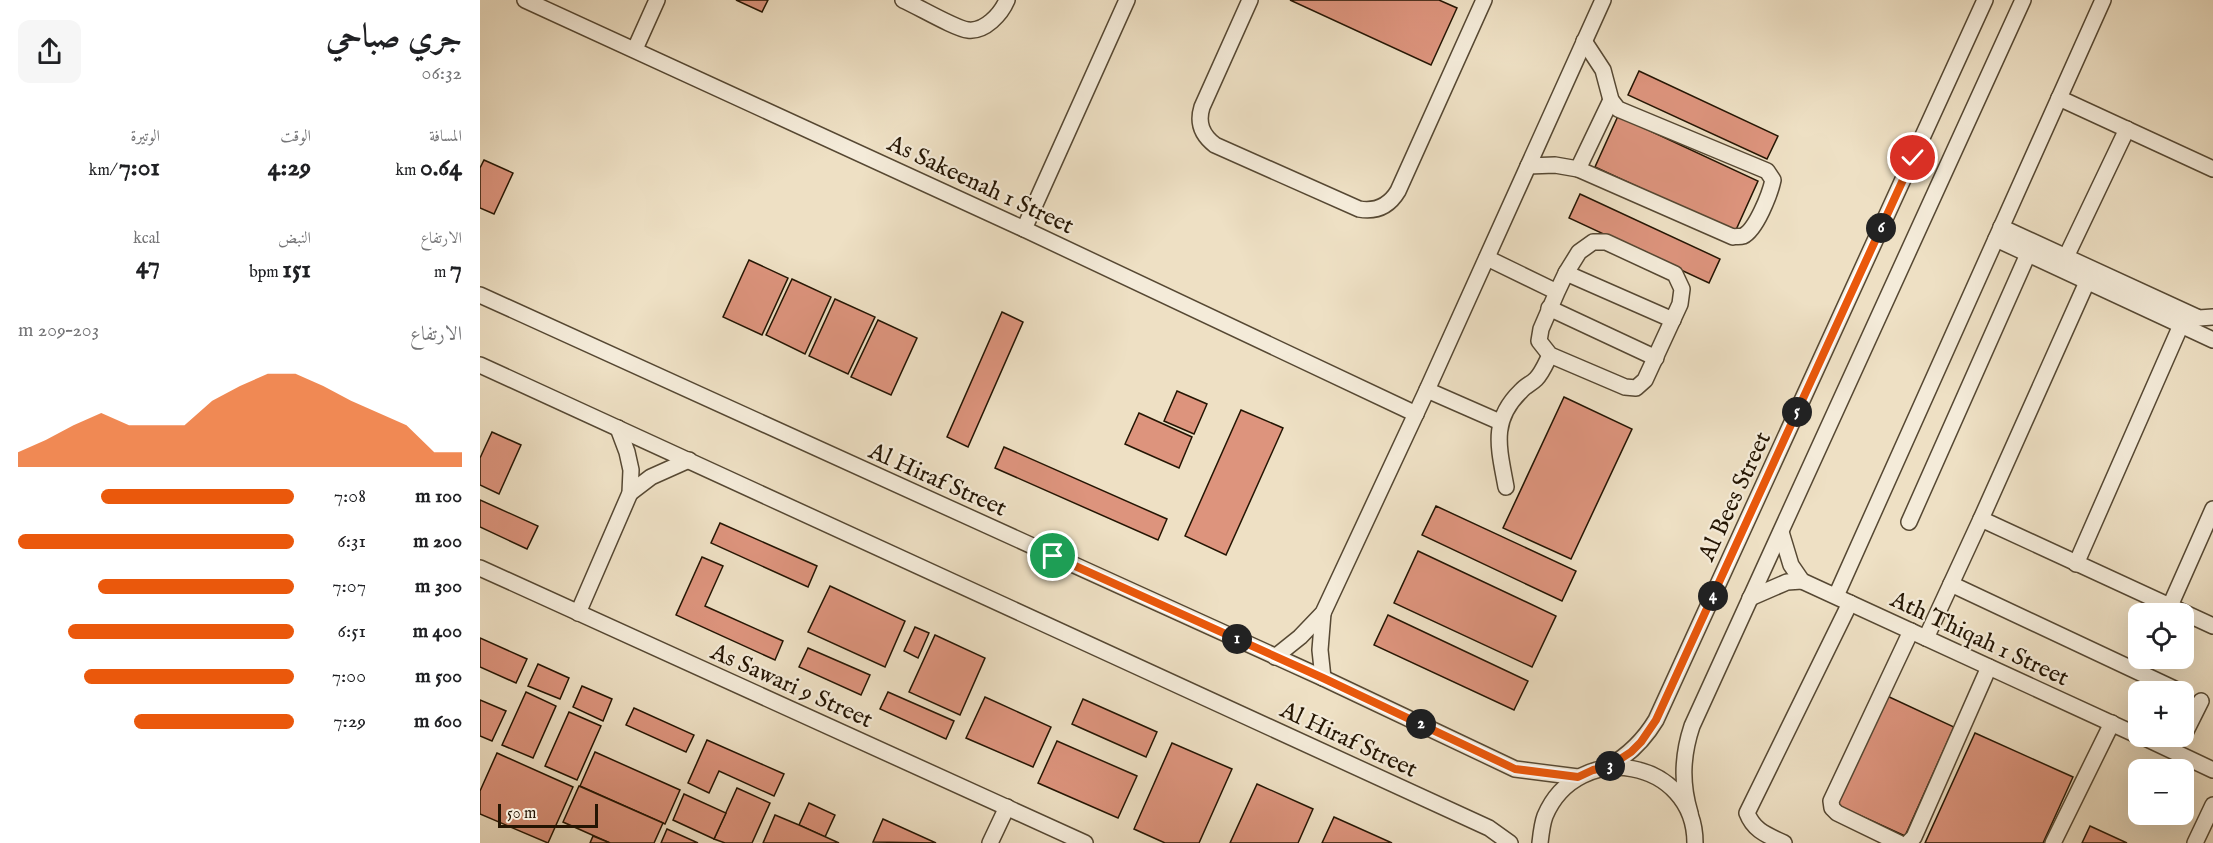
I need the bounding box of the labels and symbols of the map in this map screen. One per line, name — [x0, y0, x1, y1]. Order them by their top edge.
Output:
street label: As Sakeenah 1 Street — [881, 128, 1079, 242]
pin — [1887, 132, 1938, 183]
pin: 6 — [1866, 213, 1896, 243]
pin: 5 — [1782, 397, 1812, 427]
street label: Al Bees Street — [1691, 427, 1779, 567]
street label: Al Hiraf Street — [863, 436, 1011, 525]
pin — [1027, 530, 1078, 581]
pin: 4 — [1698, 581, 1728, 611]
street label: Ath Thiqah 1 Street — [1884, 584, 2074, 694]
pin: 1 — [1222, 624, 1252, 654]
street label: As Sawari 9 Street — [705, 636, 877, 736]
street label: Al Hiraf Street — [1274, 695, 1422, 786]
pin: 2 — [1406, 709, 1436, 739]
pin: 3 — [1595, 751, 1625, 781]
scale bar — [498, 801, 598, 828]

